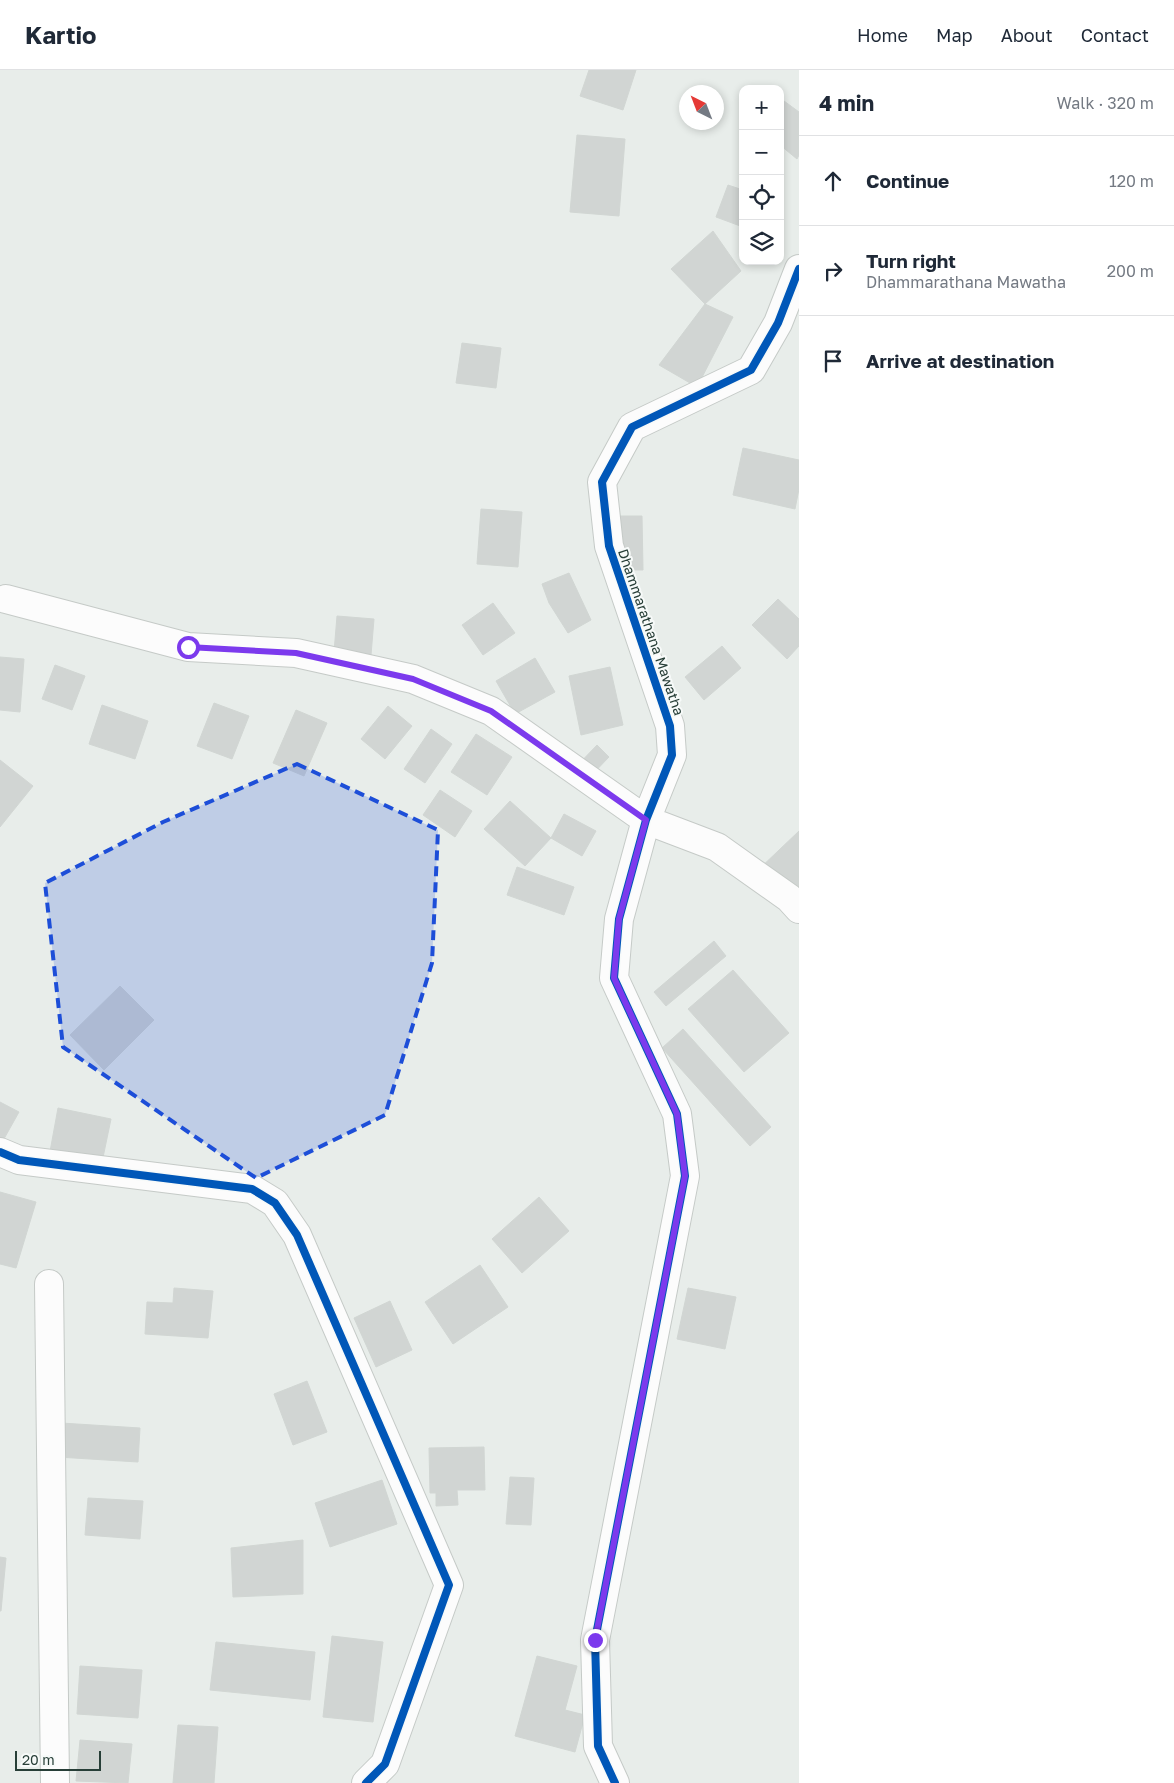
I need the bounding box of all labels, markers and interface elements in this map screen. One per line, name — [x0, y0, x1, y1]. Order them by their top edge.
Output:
text: Kartio — [25, 20, 97, 49]
text: Home — [857, 24, 908, 46]
text: Map — [936, 24, 973, 46]
text: About — [1001, 24, 1053, 46]
text: Contact — [1081, 24, 1149, 46]
north arrow — [679, 85, 724, 130]
map controls — [739, 85, 784, 265]
button: + — [739, 85, 784, 130]
text: 4 min — [819, 90, 874, 116]
text: Walk · 320 m — [1057, 93, 1154, 113]
button: − — [739, 130, 784, 175]
icon: ahead — [819, 167, 847, 195]
text: Continue — [866, 169, 949, 192]
text: 120 m — [1109, 171, 1154, 191]
button: locate — [739, 175, 784, 220]
button: layers — [739, 220, 784, 265]
text: Turn right — [866, 249, 956, 272]
icon: right — [819, 257, 847, 285]
text: 200 m — [1107, 261, 1154, 281]
text: Dhammarathana Mawatha — [866, 272, 1066, 292]
icon: arrive — [819, 347, 847, 375]
text: Arrive at destination — [866, 349, 1054, 372]
street label: Dhammarathana Mawatha — [615, 546, 688, 717]
route start — [177, 636, 200, 659]
route end — [584, 1629, 607, 1652]
scale bar — [15, 1748, 101, 1771]
text: 20 m — [22, 1751, 55, 1768]

